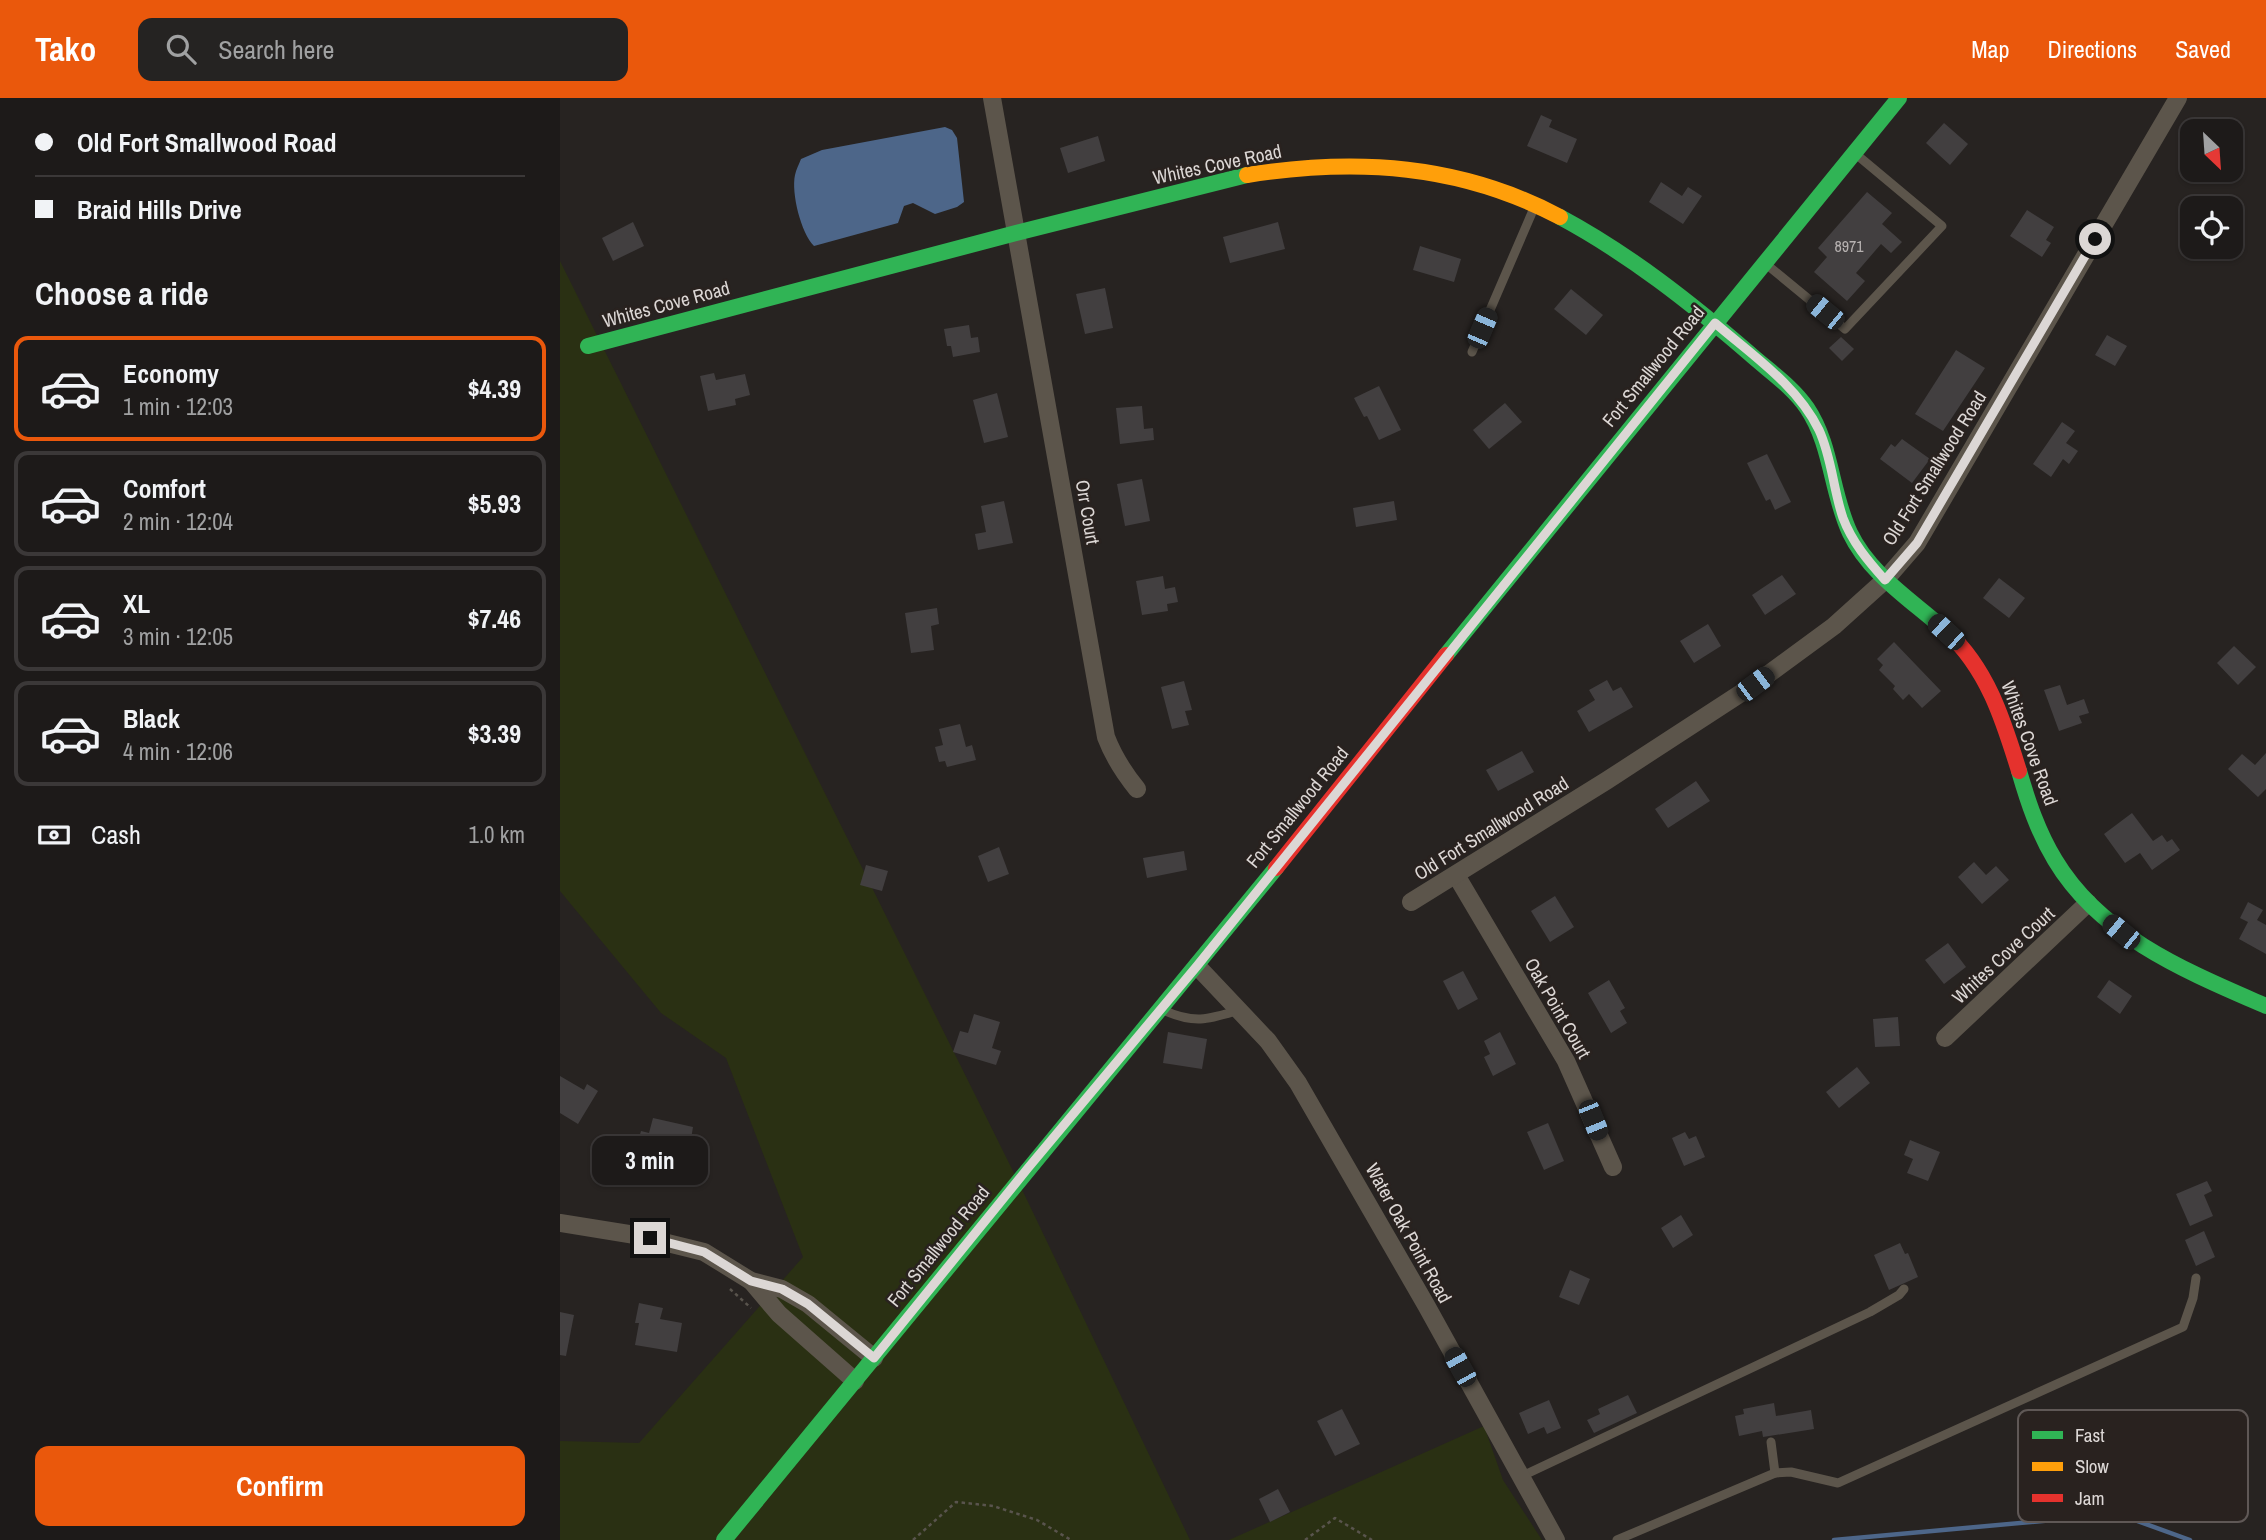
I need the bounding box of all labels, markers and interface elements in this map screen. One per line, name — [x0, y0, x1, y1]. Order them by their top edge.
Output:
search box — [138, 18, 628, 81]
text: Tako — [35, 27, 96, 71]
icon: search — [162, 30, 200, 68]
text: Search here — [218, 32, 334, 67]
text: Map — [1971, 33, 2009, 65]
text: Directions — [2047, 33, 2137, 65]
text: Saved — [2175, 33, 2231, 65]
north arrow — [2180, 119, 2244, 182]
map controls — [2180, 119, 2243, 259]
text: Old Fort Smallwood Road — [77, 125, 337, 160]
street label: Whites Cove Road — [1150, 138, 1284, 190]
text: Braid Hills Drive — [77, 192, 242, 227]
button: locate — [2180, 196, 2243, 259]
route start — [2079, 223, 2111, 255]
house number: 8971 — [1834, 235, 1864, 257]
text: Choose a ride — [35, 272, 209, 315]
street label: Whites Cove Road — [599, 275, 733, 333]
car — [1803, 291, 1848, 333]
street label: Fort Smallwood Road — [1596, 300, 1710, 432]
car — [1465, 305, 1500, 351]
text: Economy — [123, 356, 219, 391]
icon: car — [39, 357, 102, 420]
text: $4.39 — [468, 371, 521, 406]
street label: Old Fort Smallwood Road — [1876, 386, 1992, 550]
text: 1 min · 12:03 — [123, 391, 233, 422]
text: Comfort — [123, 471, 206, 506]
icon: car — [39, 472, 102, 535]
street label: Orr Court — [1070, 478, 1107, 547]
text: $5.93 — [468, 486, 521, 521]
text: 2 min · 12:04 — [123, 506, 233, 537]
text: XL — [123, 586, 150, 621]
icon: car — [39, 587, 102, 650]
text: $7.46 — [468, 601, 521, 636]
car — [1924, 610, 1969, 654]
text: 3 min · 12:05 — [123, 621, 233, 652]
car — [1732, 663, 1779, 705]
street label: Whites Cove Road — [1995, 677, 2065, 809]
text: Black — [123, 701, 180, 736]
icon: car — [39, 702, 102, 765]
text: $3.39 — [468, 716, 521, 751]
text: 4 min · 12:06 — [123, 736, 233, 767]
street label: Fort Smallwood Road — [1240, 741, 1354, 873]
street label: Old Fort Smallwood Road — [1409, 770, 1573, 886]
icon: cash — [35, 816, 73, 854]
text: Cash — [91, 817, 141, 852]
text: 1.0 km — [468, 819, 525, 850]
street label: Whites Cove Court — [1946, 900, 2060, 1009]
car — [2099, 911, 2144, 953]
street label: Oak Point Court — [1519, 953, 1598, 1063]
car — [1576, 1097, 1611, 1143]
callout: 3 min — [592, 1136, 708, 1186]
text: 3 min — [625, 1145, 675, 1176]
street label: Water Oak Point Road — [1360, 1158, 1458, 1308]
street label: Fort Smallwood Road — [881, 1180, 995, 1312]
route end — [634, 1222, 666, 1254]
car — [1441, 1344, 1480, 1390]
legend — [2018, 1410, 2248, 1522]
text: Fast — [2075, 1422, 2105, 1448]
button: Confirm — [35, 1446, 525, 1526]
text: Slow — [2075, 1453, 2110, 1479]
text: Jam — [2075, 1485, 2104, 1511]

